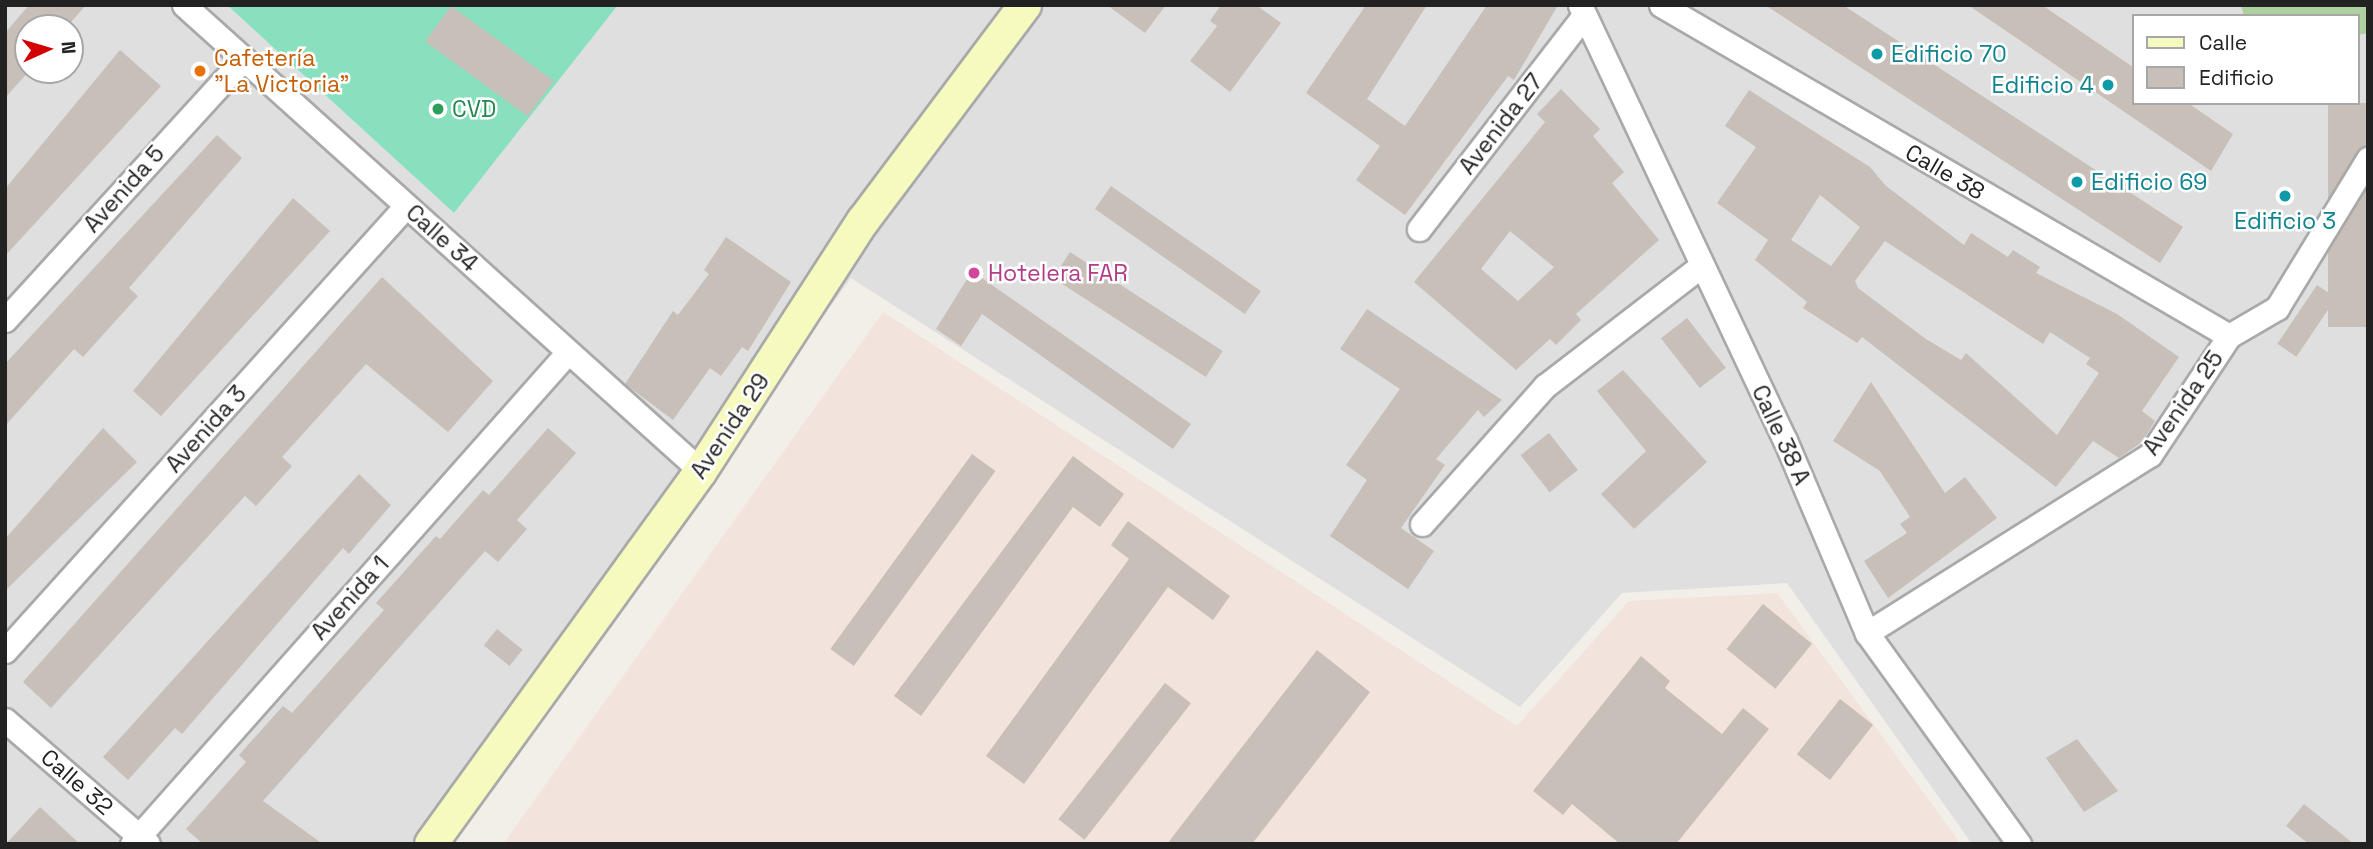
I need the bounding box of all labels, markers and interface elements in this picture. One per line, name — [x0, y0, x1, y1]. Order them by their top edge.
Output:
north arrow — [14, 14, 84, 84]
legend — [2132, 14, 2359, 105]
text: Calle — [2199, 29, 2247, 56]
text: N — [56, 40, 81, 55]
place label: Edificio 70 — [1891, 40, 2007, 68]
place label: Cafetería "La Victoria" — [214, 44, 350, 98]
marker: Edificio 70 — [1869, 46, 1885, 62]
marker: Cafetería "La Victoria" — [192, 63, 208, 79]
text: Edificio — [2199, 64, 2274, 91]
street label: Avenida 27 — [1453, 68, 1549, 180]
place label: Edificio 4 — [1991, 71, 2094, 99]
marker: Edificio 4 — [2100, 77, 2116, 93]
place label: CVD — [452, 95, 496, 123]
marker: CVD — [430, 101, 446, 117]
street label: Calle 38 — [1900, 138, 1990, 206]
street label: Avenida 5 — [78, 140, 170, 238]
place label: Edificio 69 — [2091, 168, 2207, 196]
marker: Edificio 69 — [2069, 174, 2085, 190]
marker: Edificio 3 — [2277, 188, 2293, 204]
street label: Calle 34 — [400, 199, 484, 277]
place label: Edificio 3 — [2234, 207, 2336, 235]
place label: Hotelera FAR — [988, 259, 1128, 287]
marker: Hotelera FAR — [966, 265, 982, 281]
street label: Avenida 25 — [2137, 346, 2229, 460]
street label: Avenida 29 — [685, 368, 775, 484]
street label: Avenida 3 — [160, 380, 252, 478]
street label: Calle 38 A — [1746, 380, 1816, 490]
street label: Avenida 1 — [305, 551, 395, 645]
street label: Calle 32 — [35, 743, 119, 821]

